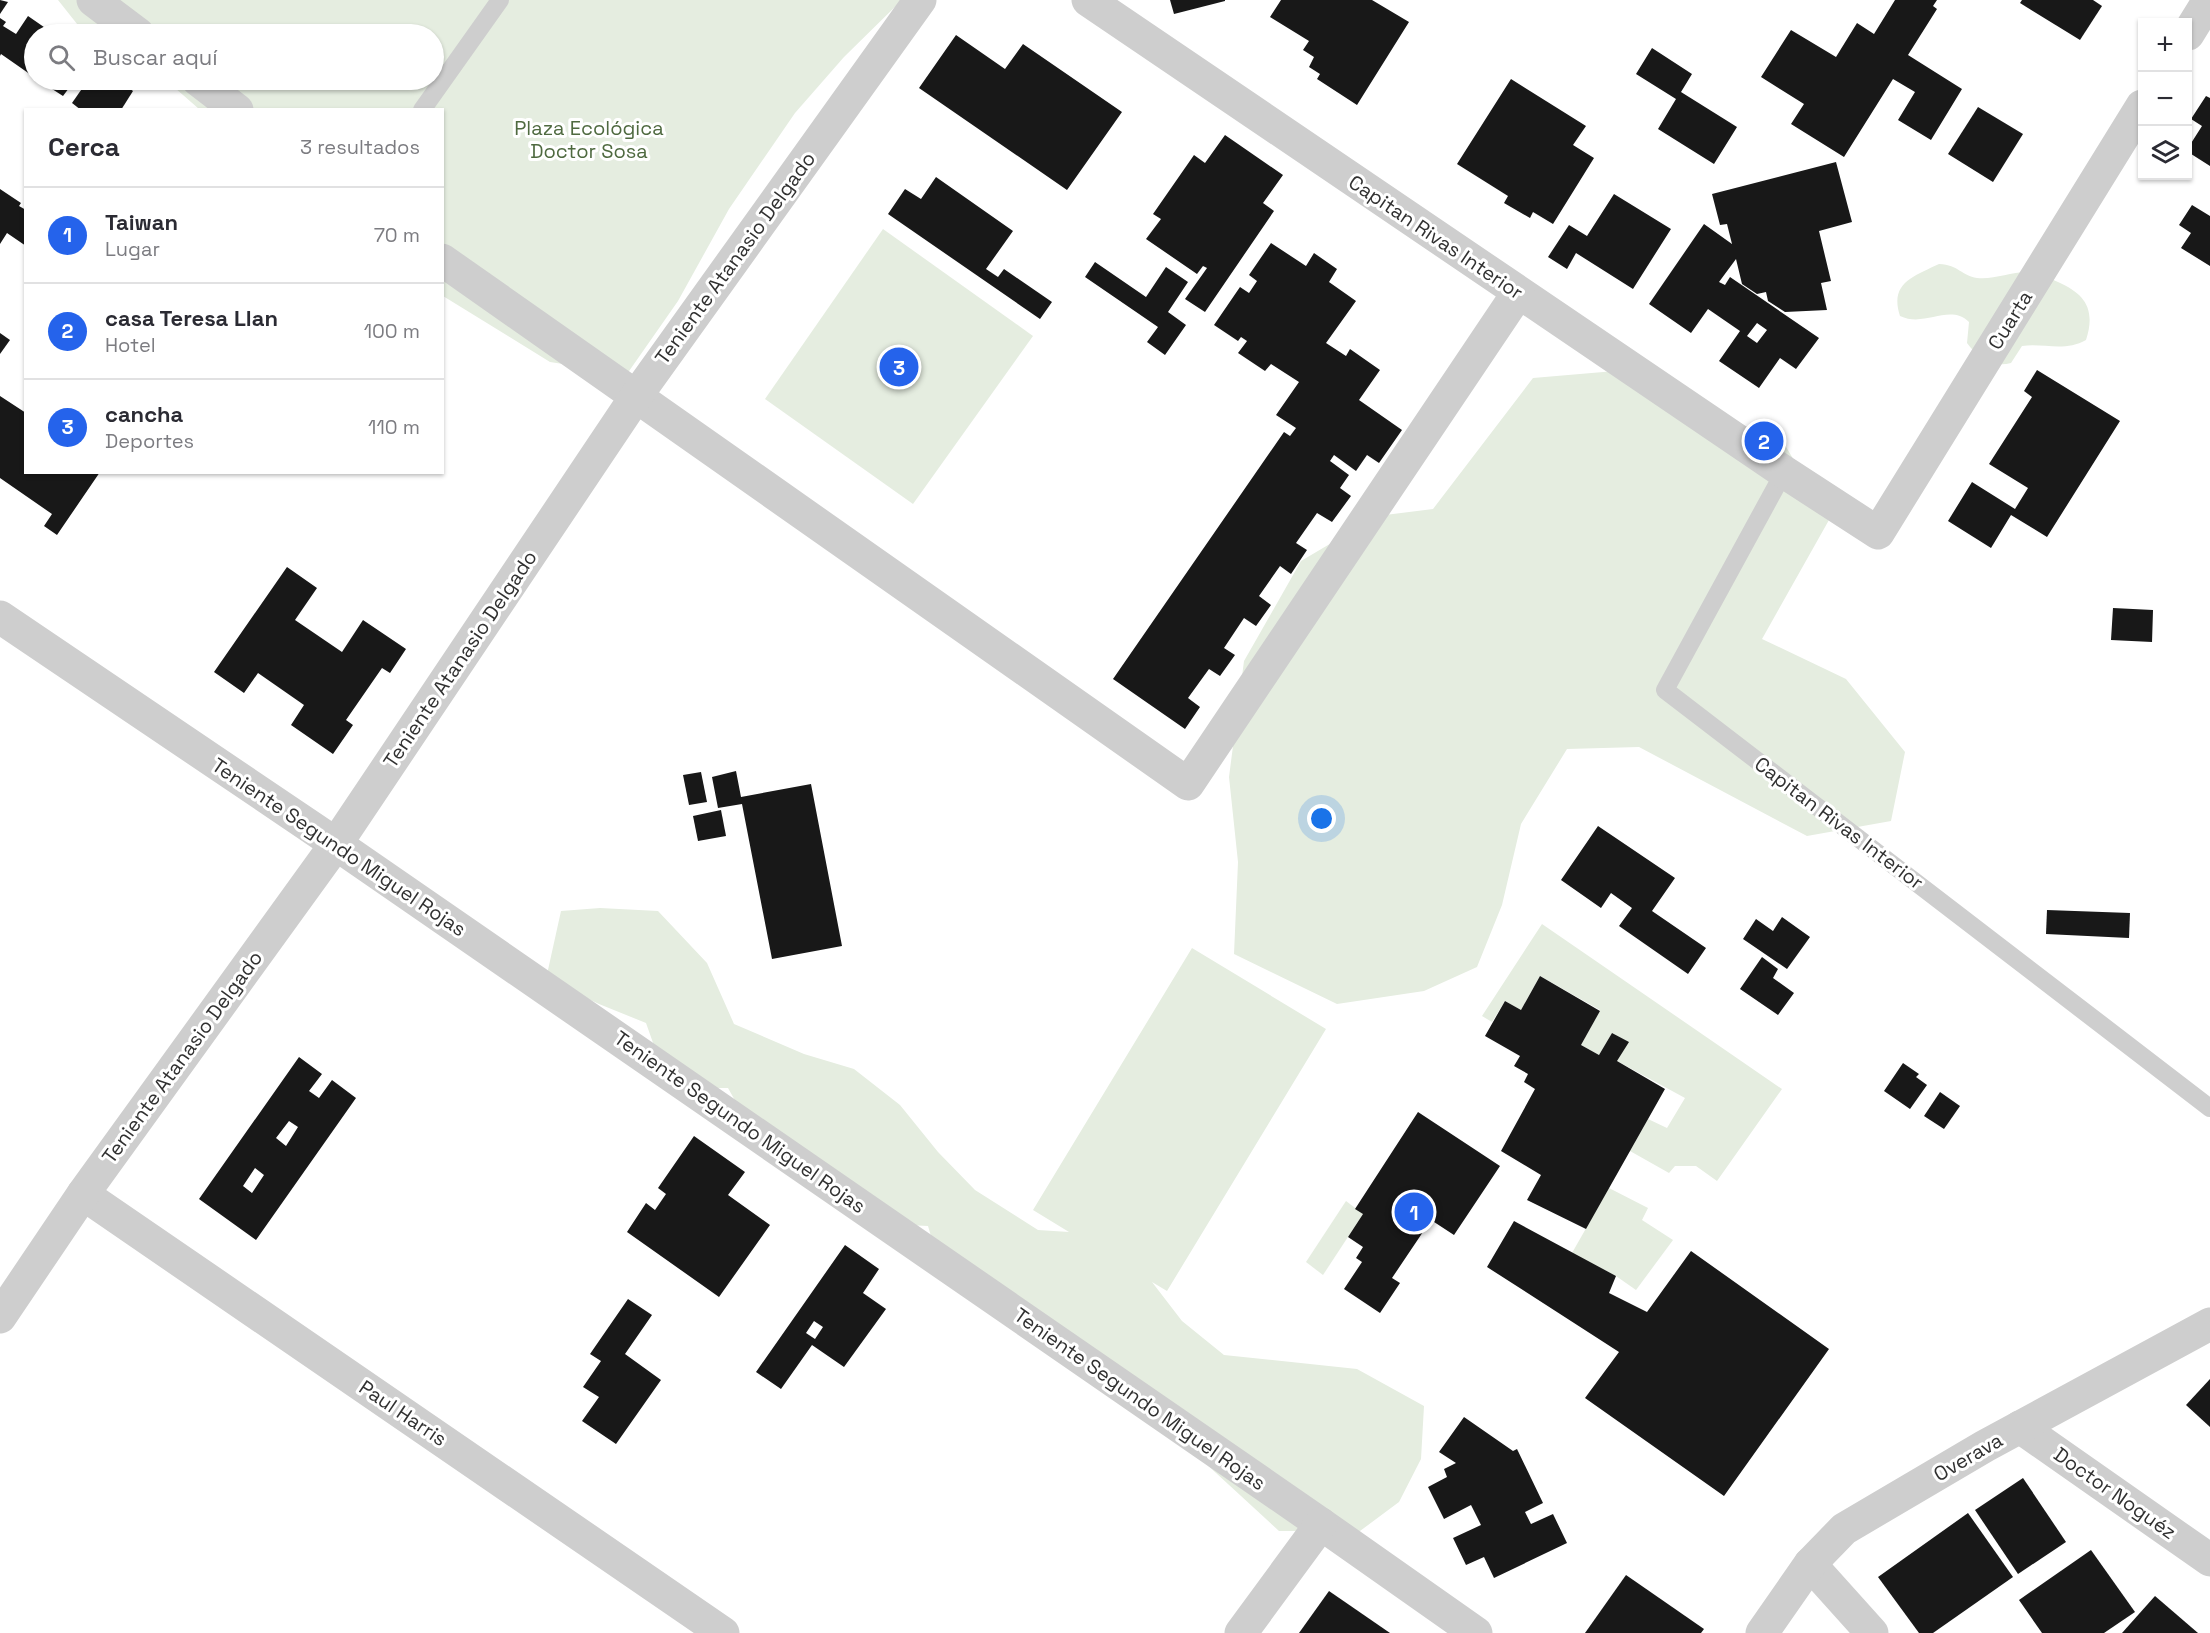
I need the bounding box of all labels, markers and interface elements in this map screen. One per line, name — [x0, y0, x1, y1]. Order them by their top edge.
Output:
map controls — [2138, 18, 2192, 180]
button: + — [2138, 18, 2192, 72]
search box — [24, 24, 444, 90]
icon: search — [45, 41, 78, 74]
text: Buscar aquí — [93, 43, 218, 71]
button: − — [2138, 72, 2192, 126]
park label: Plaza Ecológica Doctor Sosa — [514, 115, 664, 164]
button: layers — [2138, 126, 2192, 180]
text: Cerca — [48, 130, 120, 164]
text: 3 resultados — [300, 134, 420, 160]
street label: Teniente Atanasio Delgado — [649, 146, 821, 370]
street label: Capitan Rivas Interior — [1344, 169, 1528, 305]
text: Taiwan — [105, 208, 178, 236]
text: 1 — [63, 222, 72, 248]
text: 70 m — [374, 222, 420, 248]
text: Lugar — [105, 236, 160, 262]
street label: Cuarta — [1982, 286, 2038, 354]
text: casa Teresa Llan — [105, 304, 278, 332]
text: 2 — [62, 318, 73, 344]
text: 100 m — [364, 318, 420, 344]
text: Hotel — [105, 332, 156, 358]
pin: 3 — [880, 344, 918, 389]
text: cancha — [105, 400, 183, 428]
text: 3 — [61, 414, 74, 440]
text: 110 m — [368, 414, 420, 440]
pin: 2 — [1744, 418, 1784, 464]
text: Deportes — [105, 428, 194, 454]
street label: Teniente Atanasio Delgado — [377, 545, 543, 773]
street label: Capitan Rivas Interior — [1749, 751, 1929, 895]
street label: Teniente Segundo Miguel Rojas — [207, 752, 471, 942]
your location — [1307, 804, 1336, 833]
street label: Teniente Atanasio Delgado — [96, 945, 268, 1169]
street label: Teniente Segundo Miguel Rojas — [609, 1025, 871, 1219]
pin: 1 — [1394, 1190, 1434, 1234]
street label: Teniente Segundo Miguel Rojas — [1009, 1302, 1271, 1496]
street label: Paul Harris — [354, 1374, 452, 1452]
street label: Overava — [1929, 1427, 2007, 1487]
street label: Doctor Noguéz — [2049, 1441, 2181, 1545]

